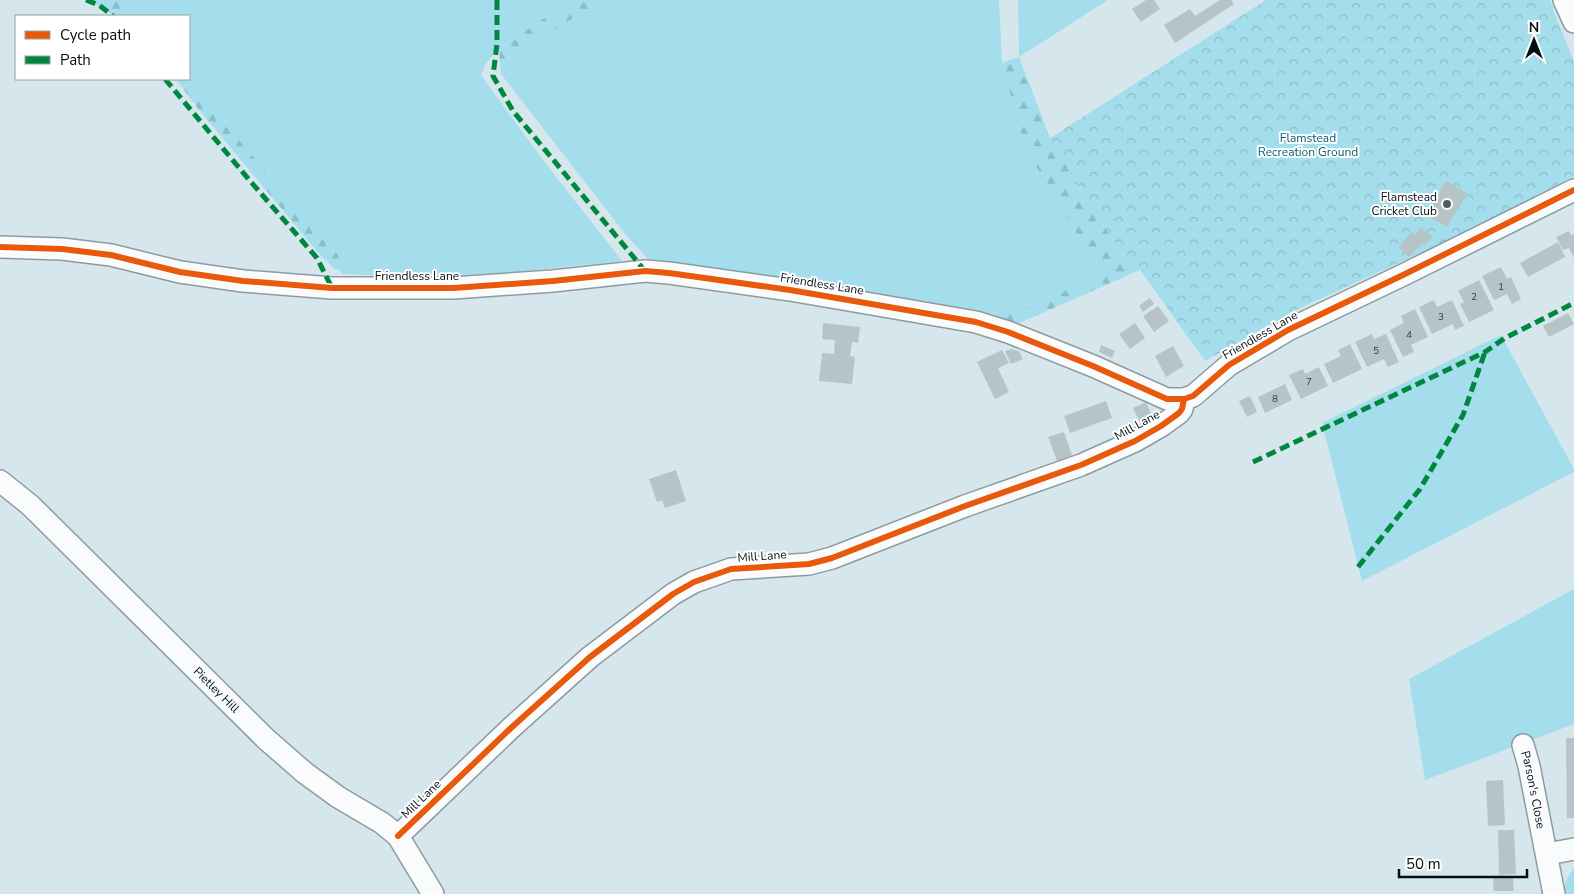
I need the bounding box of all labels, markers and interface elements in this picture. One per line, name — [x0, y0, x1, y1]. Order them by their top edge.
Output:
legend — [15, 15, 190, 80]
north arrow — [1509, 15, 1559, 65]
text: N — [1529, 18, 1539, 37]
text: Cycle path — [60, 25, 131, 45]
text: Path — [60, 50, 91, 70]
park label: Flamstead Recreation Ground — [1258, 130, 1358, 160]
place label: Flamstead Cricket Club — [1371, 189, 1437, 219]
marker: Flamstead Cricket Club — [1441, 198, 1453, 210]
street label: Friendless Lane — [375, 268, 459, 284]
street label: Friendless Lane — [779, 270, 865, 298]
house number: 1 — [1498, 280, 1504, 294]
house number: 2 — [1471, 290, 1477, 304]
street label: Friendless Lane — [1219, 307, 1301, 363]
house number: 3 — [1438, 310, 1444, 324]
house number: 4 — [1406, 328, 1412, 342]
house number: 5 — [1373, 344, 1379, 358]
house number: 7 — [1306, 375, 1312, 389]
house number: 8 — [1272, 392, 1278, 406]
street label: Mill Lane — [1112, 406, 1162, 444]
street label: Mill Lane — [737, 546, 787, 566]
street label: Pietley Hill — [190, 663, 243, 717]
street label: Parson's Close — [1517, 749, 1549, 830]
street label: Mill Lane — [398, 776, 444, 822]
scale bar — [1399, 846, 1526, 878]
text: 50 m — [1406, 854, 1441, 874]

